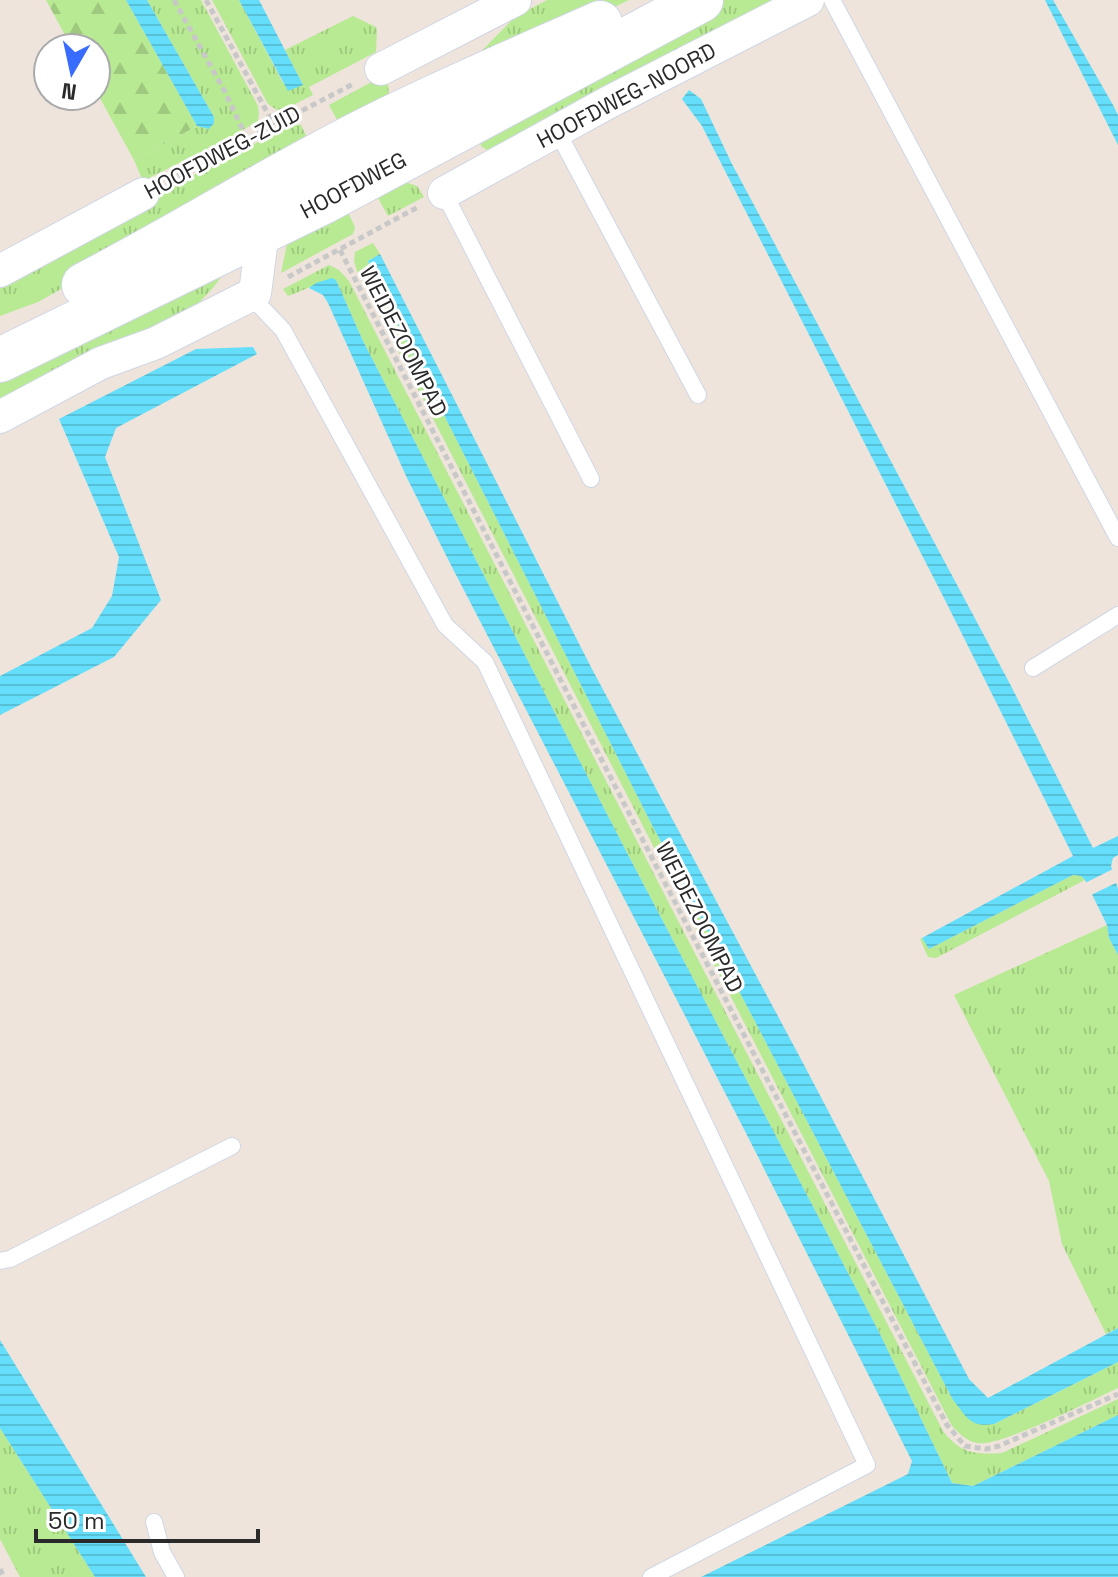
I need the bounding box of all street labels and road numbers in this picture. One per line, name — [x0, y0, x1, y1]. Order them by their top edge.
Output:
street label: HOOFDWEG-NOORD — [532, 36, 720, 154]
street label: HOOFDWEG-ZUID — [139, 99, 305, 205]
street label: HOOFDWEG — [295, 145, 411, 225]
street label: WEIDEZOOMPAD — [354, 261, 454, 421]
street label: WEIDEZOOMPAD — [650, 837, 750, 997]

